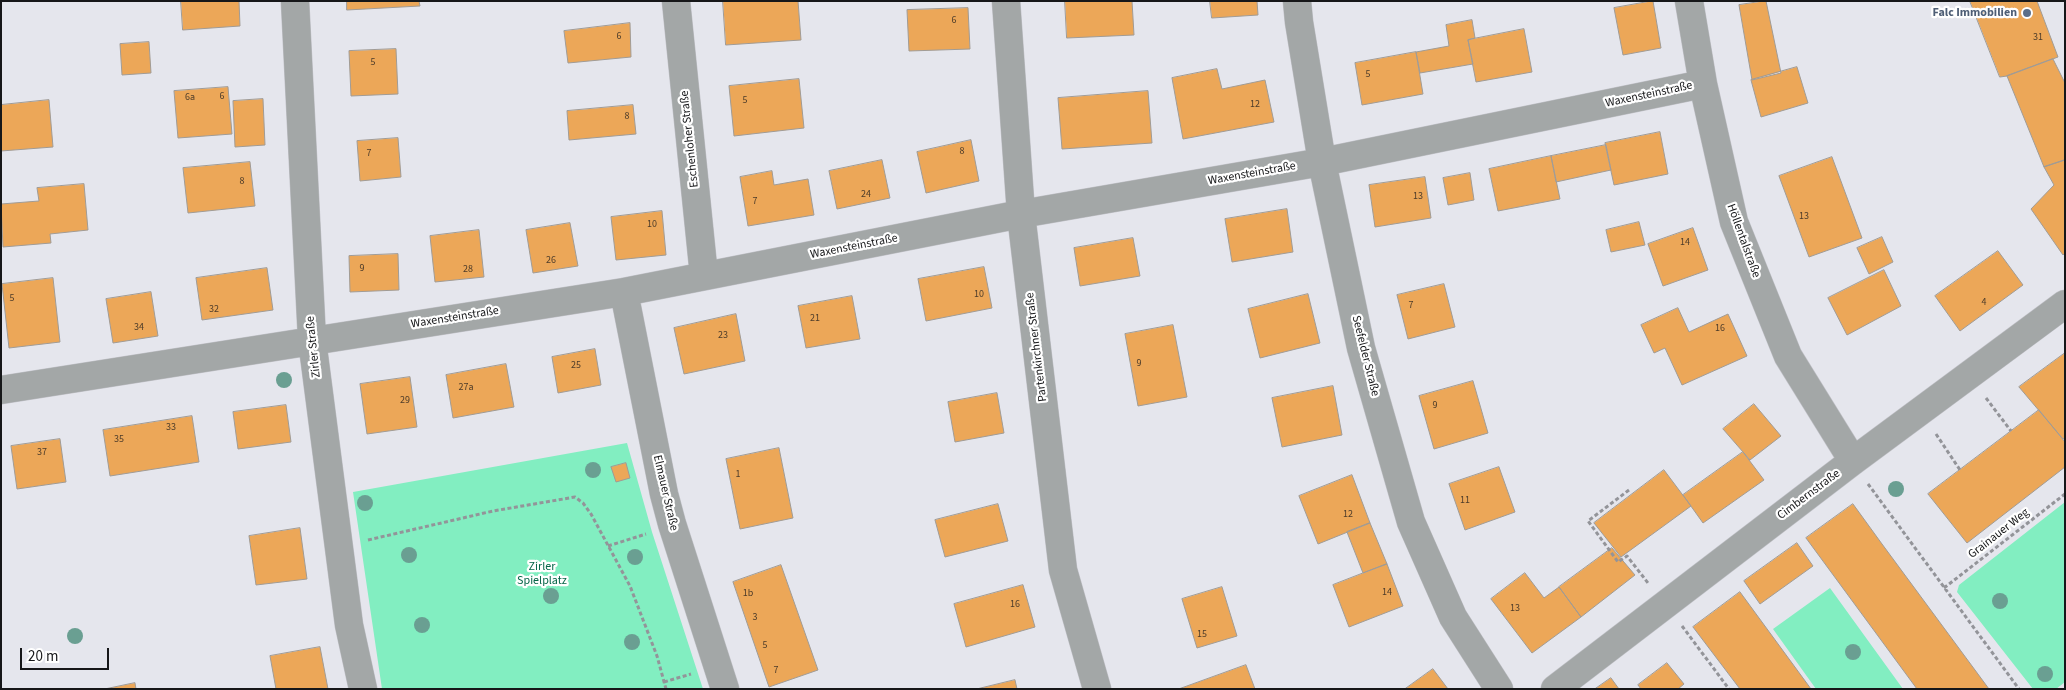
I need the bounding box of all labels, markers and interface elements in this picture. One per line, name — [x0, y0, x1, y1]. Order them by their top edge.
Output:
place label: Falc Immobilien — [1933, 6, 2017, 20]
marker: Falc Immobilien — [2021, 7, 2033, 19]
house number: 6 — [952, 15, 956, 27]
house number: 6 — [617, 31, 621, 43]
house number: 31 — [2033, 32, 2043, 44]
house number: 5 — [371, 57, 375, 69]
house number: 5 — [1366, 69, 1370, 81]
street label: Waxensteinstraße — [1604, 79, 1694, 111]
street label: Eschenloher Straße — [678, 90, 702, 188]
house number: 6 — [220, 91, 224, 103]
house number: 6a — [185, 92, 195, 104]
house number: 5 — [743, 95, 747, 107]
house number: 12 — [1250, 99, 1260, 111]
house number: 8 — [625, 111, 629, 123]
house number: 8 — [960, 146, 964, 158]
house number: 7 — [367, 148, 371, 160]
street label: Waxensteinstraße — [1207, 159, 1297, 189]
house number: 8 — [240, 176, 244, 188]
house number: 24 — [861, 189, 871, 201]
house number: 13 — [1413, 191, 1423, 203]
house number: 7 — [753, 196, 757, 208]
street label: Höllentalstraße — [1723, 202, 1763, 280]
house number: 13 — [1799, 211, 1809, 223]
house number: 10 — [647, 219, 657, 231]
street label: Waxensteinstraße — [809, 231, 899, 263]
house number: 14 — [1680, 237, 1690, 249]
house number: 26 — [546, 255, 556, 267]
house number: 9 — [360, 263, 364, 275]
house number: 28 — [463, 264, 473, 276]
house number: 10 — [974, 289, 984, 301]
street label: Partenkirchner Straße — [1023, 292, 1051, 402]
house number: 5 — [10, 293, 14, 305]
house number: 4 — [1982, 297, 1986, 309]
house number: 7 — [1409, 300, 1413, 312]
house number: 32 — [209, 304, 219, 316]
street label: Waxensteinstraße — [410, 304, 500, 332]
house number: 21 — [810, 313, 820, 325]
street label: Seefelder Straße — [1348, 314, 1382, 398]
street label: Zirler Straße — [304, 315, 324, 379]
house number: 34 — [134, 322, 144, 334]
house number: 16 — [1715, 323, 1725, 335]
house number: 23 — [718, 330, 728, 342]
house number: 9 — [1137, 358, 1141, 370]
house number: 25 — [571, 360, 581, 372]
house number: 27a — [459, 382, 473, 394]
house number: 29 — [400, 395, 410, 407]
house number: 9 — [1433, 400, 1437, 412]
house number: 33 — [166, 422, 176, 434]
house number: 35 — [114, 434, 124, 446]
house number: 37 — [37, 447, 47, 459]
street label: Elmauer Straße — [649, 454, 681, 532]
street label: Cimbernstraße — [1775, 467, 1843, 523]
house number: 1 — [736, 469, 740, 481]
house number: 11 — [1460, 495, 1470, 507]
street label: Grainauer Weg — [1966, 506, 2032, 562]
house number: 12 — [1343, 509, 1353, 521]
park label: Zirler Spielplatz — [517, 560, 567, 588]
house number: 14 — [1382, 587, 1392, 599]
house number: 1b — [743, 588, 753, 600]
house number: 16 — [1010, 599, 1020, 611]
house number: 13 — [1510, 603, 1520, 615]
house number: 3 — [753, 612, 757, 624]
house number: 15 — [1197, 629, 1207, 641]
scale bar — [22, 638, 111, 670]
house number: 5 — [763, 640, 767, 652]
text: 20 m — [28, 646, 58, 667]
house number: 7 — [774, 665, 778, 677]

